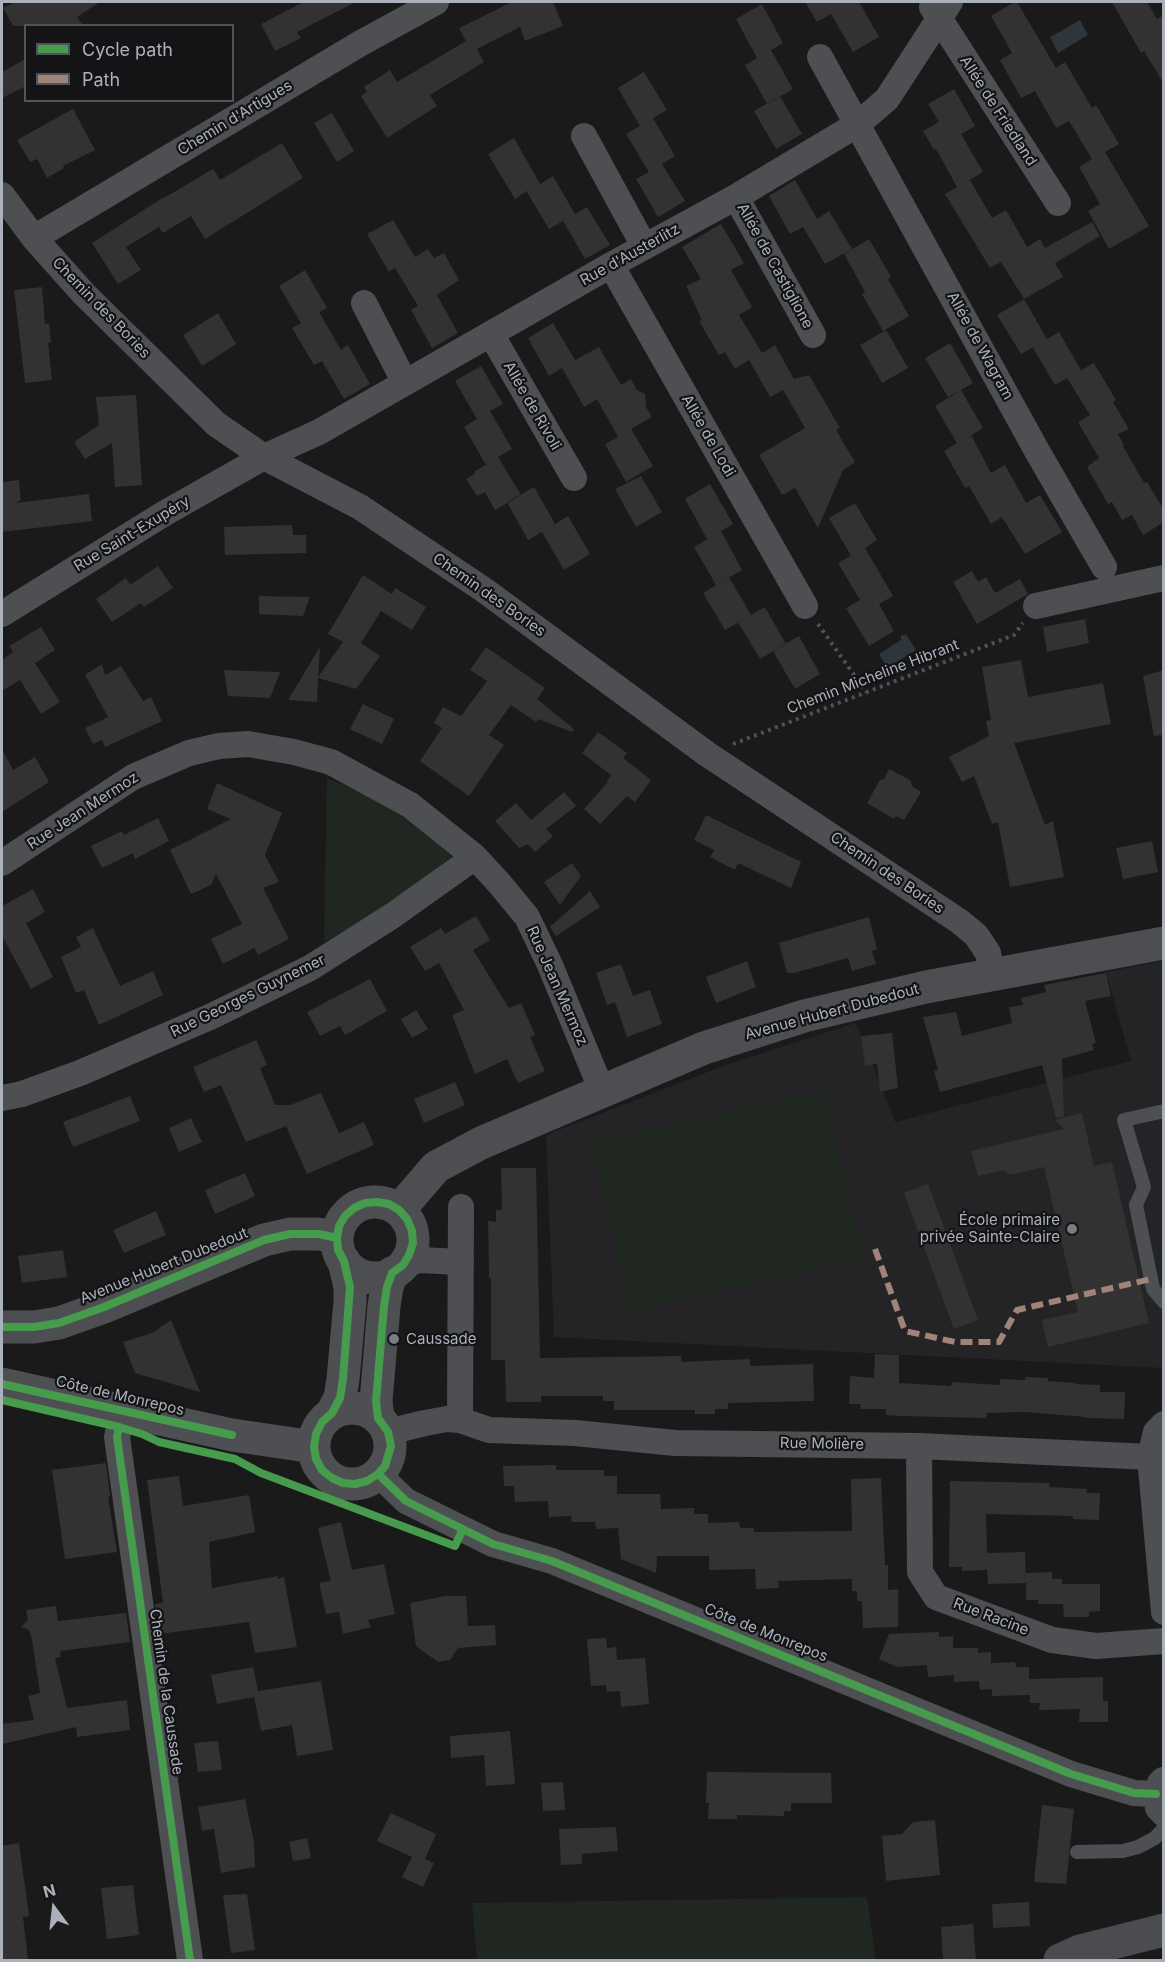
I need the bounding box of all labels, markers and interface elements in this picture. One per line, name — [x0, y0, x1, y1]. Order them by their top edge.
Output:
legend — [24, 24, 234, 102]
text: Cycle path — [82, 39, 173, 60]
street label: Allée de Friedland — [956, 53, 1040, 169]
text: Path — [82, 69, 120, 90]
street label: Chemin d'Artigues — [174, 77, 296, 159]
street label: Allée de Castiglione — [733, 200, 817, 332]
street label: Rue d'Austerlitz — [577, 220, 683, 290]
street label: Chemin des Bories — [48, 254, 154, 362]
street label: Allée de Wagram — [943, 289, 1017, 403]
street label: Allée de Rivoli — [499, 359, 565, 453]
street label: Allée de Lodi — [677, 392, 739, 480]
street label: Rue Saint-Exupéry — [71, 492, 193, 576]
street label: Chemin des Bories — [429, 549, 549, 641]
street label: Chemin Micheline Hibrant — [784, 636, 962, 718]
street label: Rue Jean Mermoz — [24, 768, 142, 854]
street label: Chemin des Bories — [827, 828, 947, 918]
street label: Rue Jean Mermoz — [523, 923, 591, 1049]
street label: Rue Georges Guynemer — [168, 951, 328, 1041]
street label: Avenue Hubert Dubedout — [743, 980, 921, 1044]
place label: École primaire privée Sainte-Claire — [920, 1211, 1060, 1246]
marker: École primaire privée Sainte-Claire — [1065, 1222, 1079, 1236]
street label: Avenue Hubert Dubedout — [77, 1224, 251, 1308]
place label: Caussade — [406, 1330, 476, 1348]
marker: Caussade — [387, 1332, 401, 1346]
street label: Côte de Monrepos — [54, 1372, 186, 1420]
street label: Rue Molière — [780, 1434, 864, 1454]
street label: Rue Racine — [951, 1594, 1031, 1640]
street label: Côte de Monrepos — [702, 1600, 830, 1666]
street label: Chemin de la Caussade — [145, 1608, 187, 1776]
north arrow — [24, 1878, 84, 1938]
text: N — [41, 1879, 58, 1902]

